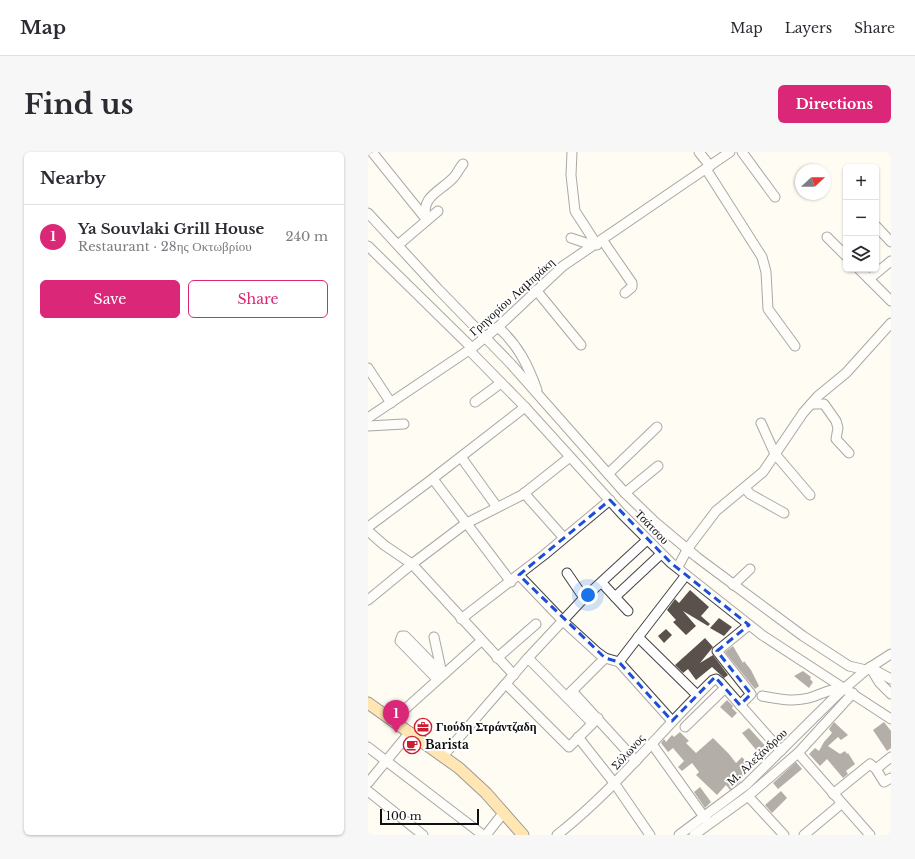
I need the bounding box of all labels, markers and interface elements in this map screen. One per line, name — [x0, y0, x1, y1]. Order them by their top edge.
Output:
text: Map — [20, 16, 66, 39]
text: Map — [730, 19, 763, 37]
text: Layers — [785, 19, 832, 37]
text: Share — [854, 19, 895, 37]
button: Directions — [778, 85, 891, 123]
text: Find us — [24, 87, 134, 122]
north arrow — [795, 164, 831, 200]
map controls — [843, 164, 879, 272]
button: + — [843, 164, 879, 200]
text: Nearby — [40, 168, 106, 189]
button: − — [843, 200, 879, 236]
text: Ya Souvlaki Grill House — [78, 219, 264, 238]
text: 1 — [50, 228, 56, 245]
text: 240 m — [285, 228, 328, 245]
button: layers — [843, 236, 879, 272]
text: Restaurant · 28ης Οκτωβρίου — [78, 238, 252, 255]
street label: Γρηγορίου Λαμπράκη — [466, 254, 557, 339]
button: Save — [40, 280, 180, 318]
button: Share — [188, 280, 328, 318]
street label: Τσάτσου — [632, 506, 673, 547]
your location — [578, 585, 598, 605]
pin: 1 — [383, 700, 409, 733]
office icon: Γιούδη Στράντζαδη — [413, 717, 433, 737]
place label: Γιούδη Στράντζαδη — [436, 719, 537, 734]
street label: Μ. Αλεξάνδρου — [723, 725, 790, 788]
street label: Σόλωνος — [608, 731, 648, 773]
cafe icon: Barista — [402, 735, 422, 755]
place label: Barista — [425, 737, 469, 752]
scale bar — [380, 807, 479, 826]
text: 100 m — [386, 809, 422, 823]

